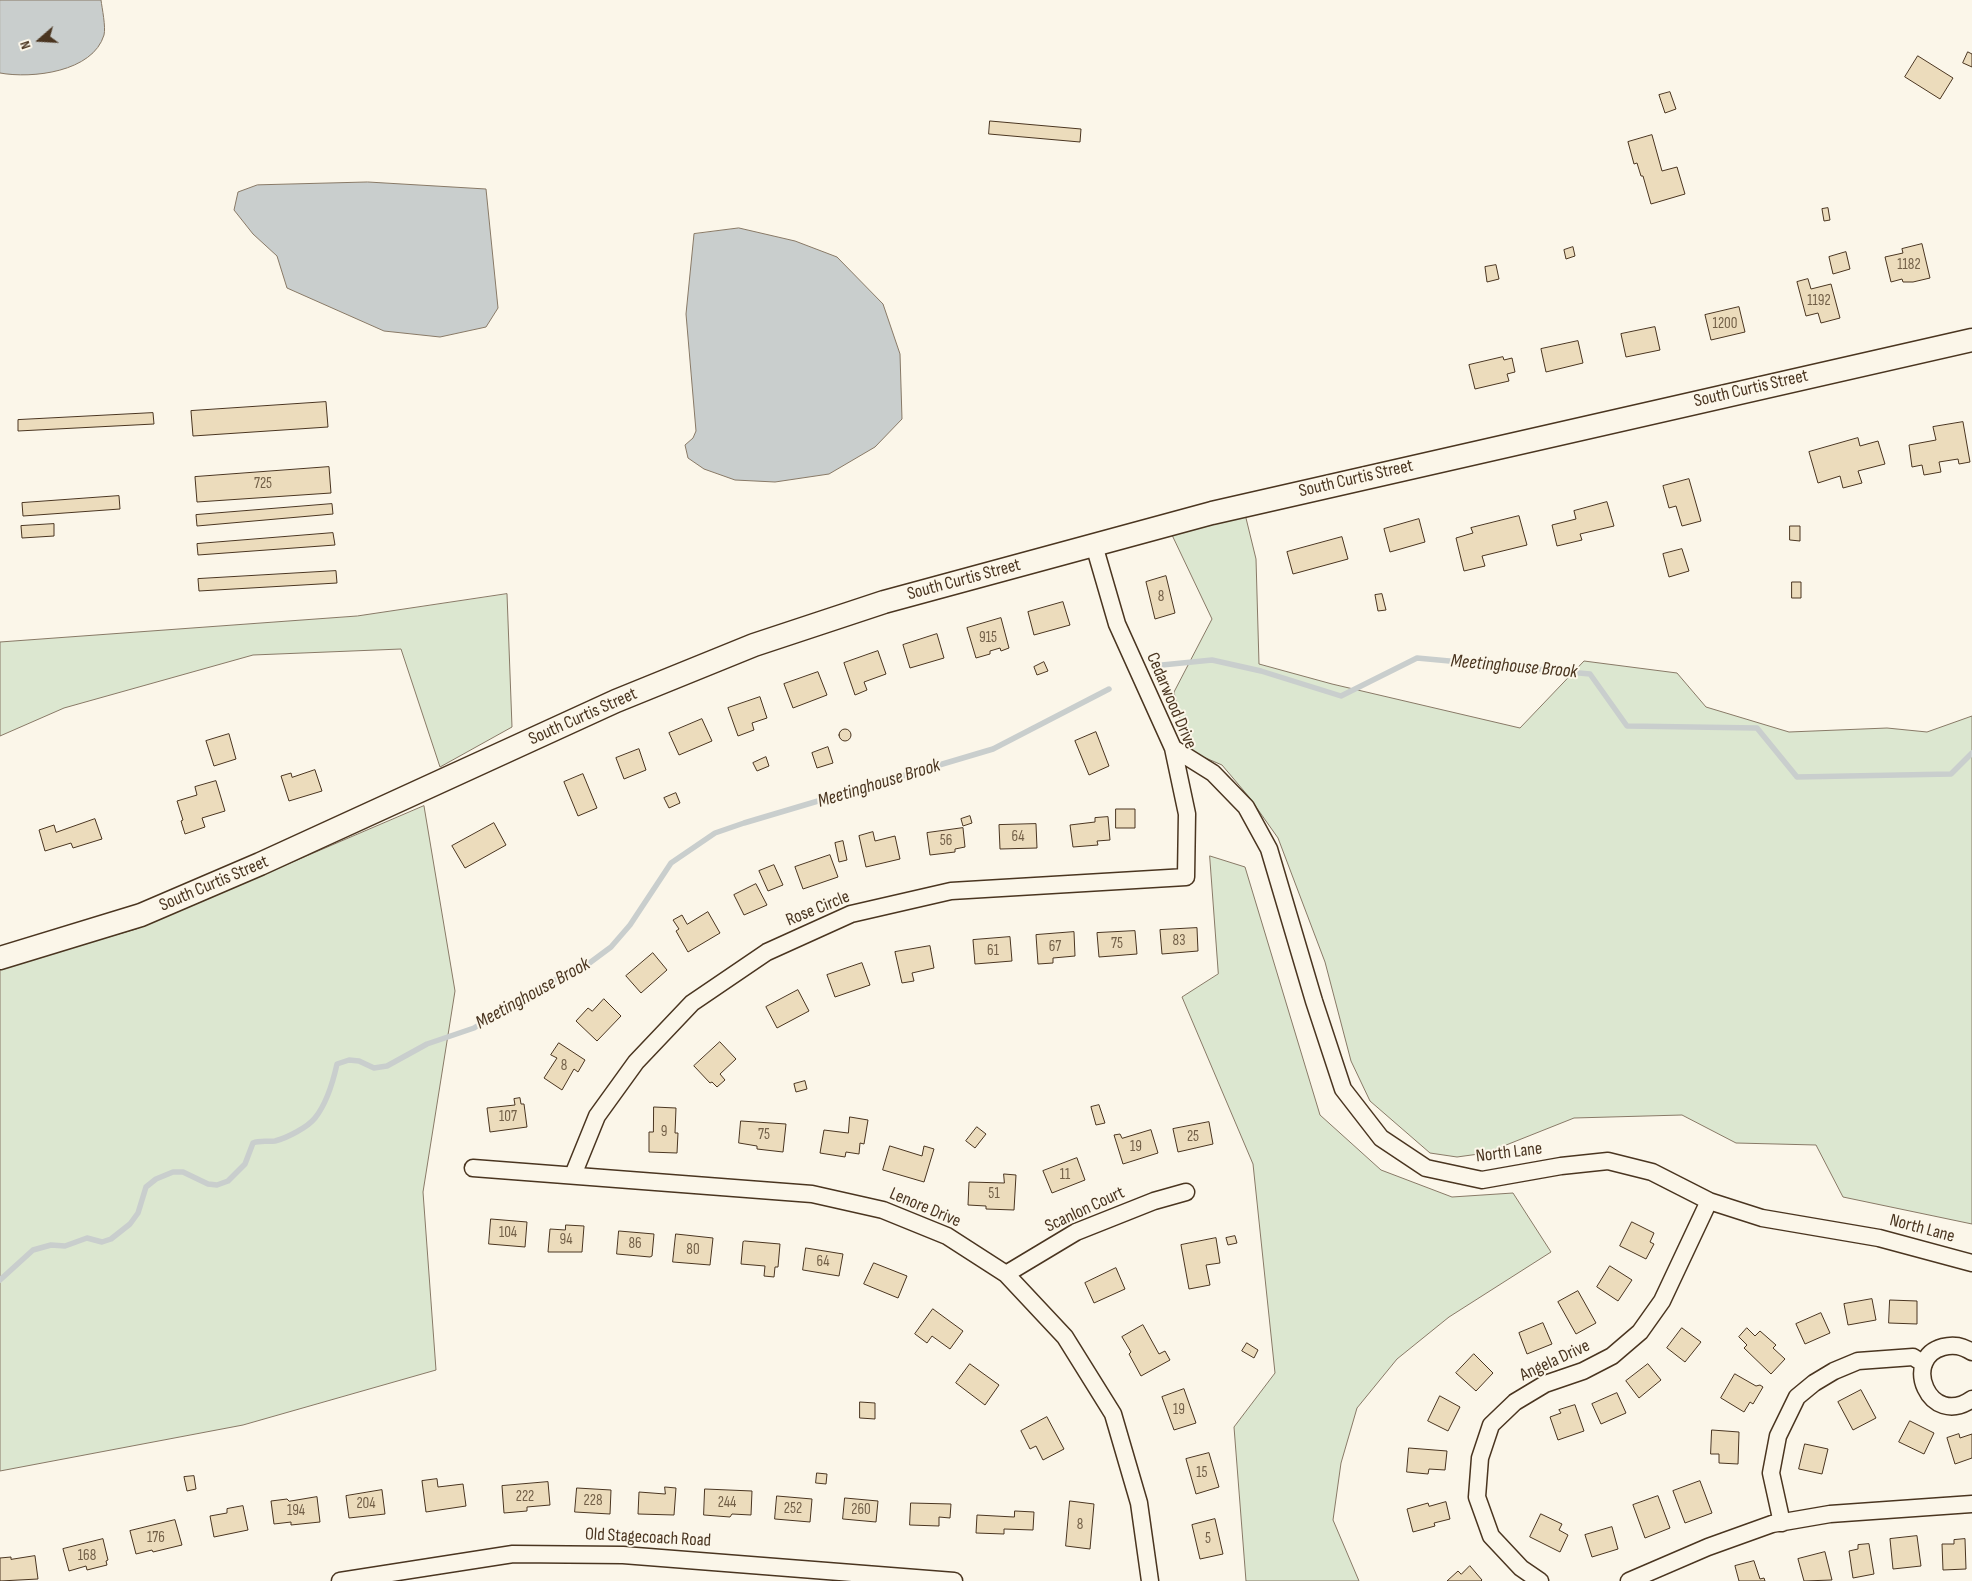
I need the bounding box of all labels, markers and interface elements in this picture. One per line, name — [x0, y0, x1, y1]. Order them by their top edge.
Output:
north arrow — [15, 15, 65, 65]
text: N — [16, 39, 35, 51]
house number: 1182 — [1897, 256, 1921, 274]
house number: 1192 — [1807, 292, 1831, 310]
house number: 1200 — [1713, 315, 1737, 333]
street label: South Curtis Street — [1692, 365, 1810, 413]
street label: South Curtis Street — [1297, 455, 1415, 503]
house number: 725 — [254, 475, 272, 493]
street label: South Curtis Street — [905, 554, 1023, 606]
house number: 8 — [1158, 588, 1164, 606]
house number: 915 — [979, 629, 997, 647]
street label: Cedarwood Drive — [1141, 650, 1201, 752]
water label: Meetinghouse Brook — [1450, 650, 1578, 684]
street label: South Curtis Street — [525, 683, 641, 751]
water label: Meetinghouse Brook — [815, 755, 943, 813]
house number: 64 — [1011, 828, 1025, 846]
house number: 56 — [940, 832, 952, 850]
street label: South Curtis Street — [156, 851, 272, 917]
street label: Rose Circle — [783, 886, 853, 932]
house number: 83 — [1173, 932, 1185, 950]
house number: 75 — [1111, 935, 1123, 953]
house number: 67 — [1049, 938, 1061, 956]
house number: 61 — [987, 942, 999, 960]
water label: Meetinghouse Brook — [472, 953, 594, 1035]
house number: 8 — [561, 1057, 567, 1075]
house number: 107 — [499, 1108, 517, 1126]
house number: 9 — [661, 1123, 667, 1141]
house number: 75 — [758, 1126, 770, 1144]
house number: 25 — [1187, 1128, 1199, 1146]
house number: 19 — [1130, 1138, 1142, 1156]
street label: North Lane — [1475, 1138, 1543, 1168]
house number: 11 — [1060, 1166, 1070, 1184]
street label: Scanlon Court — [1042, 1182, 1128, 1238]
street label: Lenore Drive — [886, 1183, 964, 1233]
house number: 51 — [988, 1185, 1000, 1203]
street label: North Lane — [1887, 1210, 1957, 1248]
house number: 104 — [499, 1224, 517, 1242]
house number: 94 — [560, 1231, 572, 1249]
house number: 86 — [628, 1235, 642, 1253]
house number: 80 — [686, 1241, 700, 1259]
house number: 64 — [816, 1253, 830, 1271]
street label: Angela Drive — [1517, 1335, 1593, 1387]
house number: 19 — [1173, 1401, 1185, 1419]
house number: 15 — [1196, 1464, 1208, 1482]
house number: 222 — [516, 1488, 534, 1506]
house number: 228 — [584, 1492, 602, 1510]
house number: 244 — [718, 1494, 736, 1512]
house number: 204 — [356, 1495, 376, 1513]
house number: 252 — [784, 1500, 802, 1518]
house number: 260 — [851, 1501, 871, 1519]
house number: 194 — [287, 1502, 305, 1520]
house number: 8 — [1077, 1516, 1083, 1534]
street label: Old Stagecoach Road — [584, 1524, 712, 1552]
house number: 176 — [147, 1529, 165, 1547]
house number: 5 — [1205, 1530, 1211, 1548]
house number: 168 — [78, 1547, 96, 1565]

